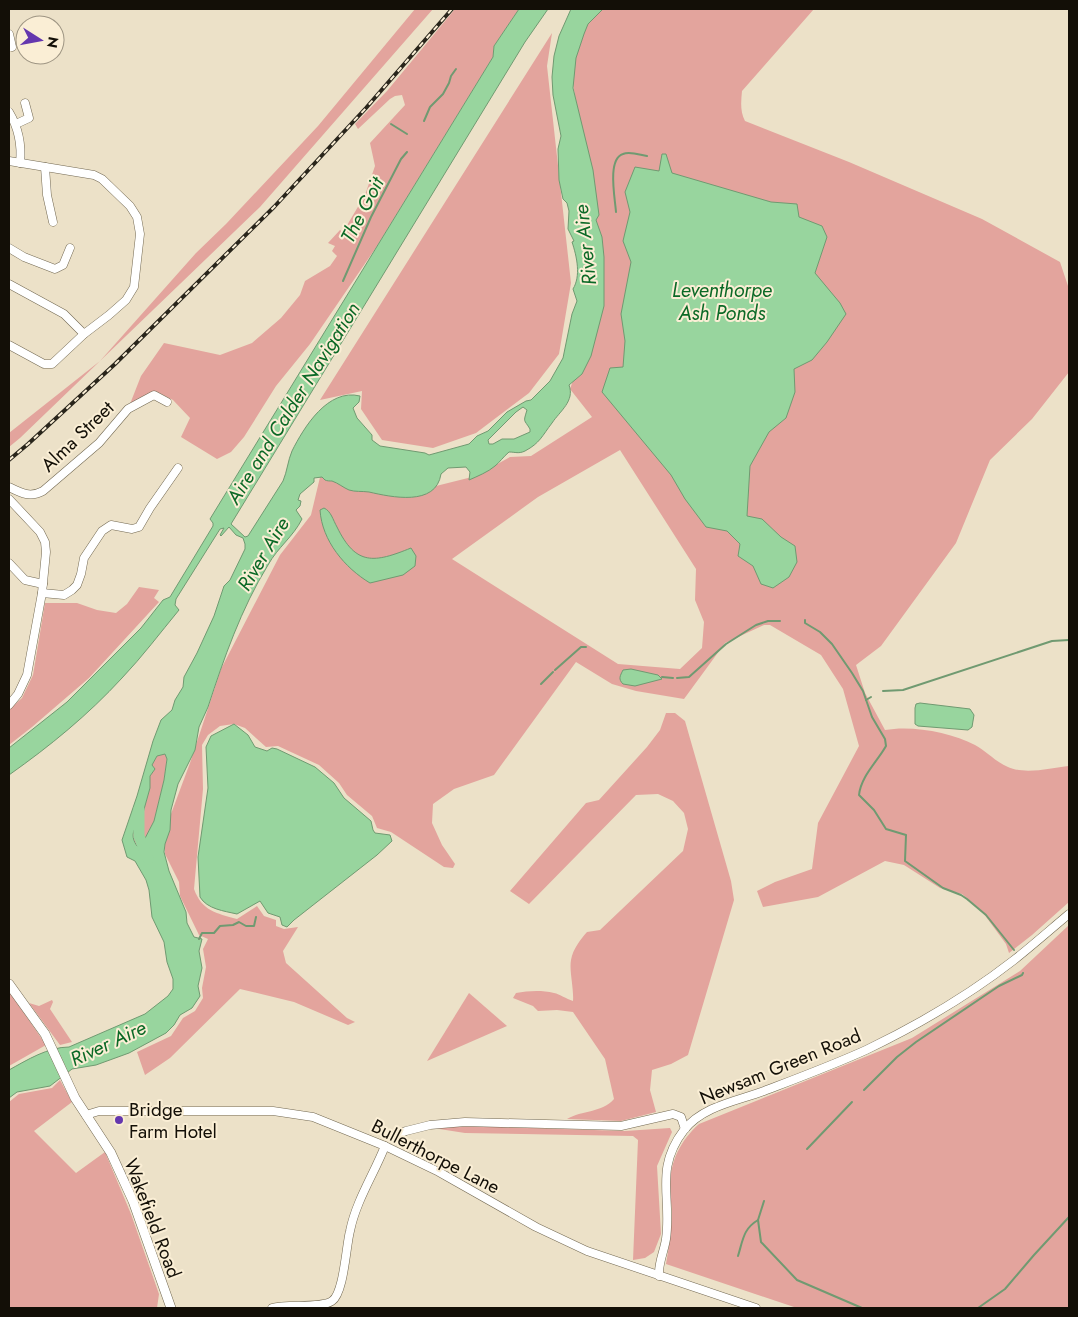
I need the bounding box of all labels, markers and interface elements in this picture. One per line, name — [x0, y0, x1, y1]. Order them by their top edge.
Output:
north arrow — [15, 15, 65, 65]
text: N — [42, 35, 64, 50]
water label: The Goit — [334, 171, 392, 248]
water label: River Aire — [567, 203, 604, 287]
water label: Leventhorpe Ash Ponds — [672, 276, 772, 328]
water label: Aire and Calder Navigation — [219, 297, 368, 511]
street label: Alma Street — [35, 394, 120, 478]
water label: River Aire — [230, 512, 297, 596]
water label: River Aire — [65, 1013, 151, 1074]
street label: Newsam Green Road — [696, 1022, 865, 1111]
place label: Bridge Farm Hotel — [129, 1096, 217, 1145]
street label: Bullerthorpe Lane — [367, 1112, 505, 1201]
marker: Bridge Farm Hotel — [113, 1114, 125, 1126]
street label: Wakefield Road — [117, 1155, 188, 1282]

